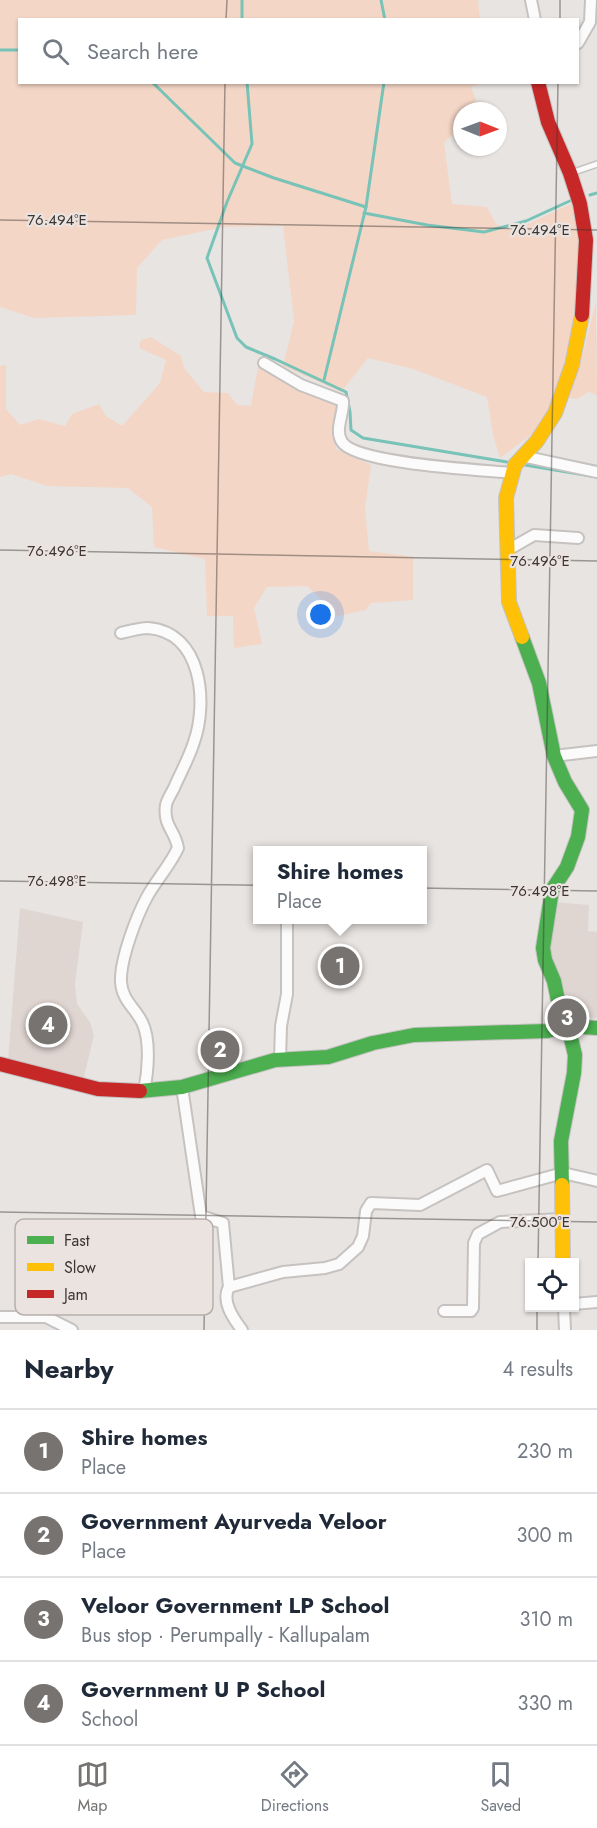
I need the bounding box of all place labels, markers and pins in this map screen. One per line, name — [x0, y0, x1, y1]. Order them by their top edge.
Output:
pin: 1 — [320, 944, 360, 988]
pin: 3 — [548, 996, 586, 1040]
pin: 4 — [28, 1002, 68, 1048]
pin: 2 — [200, 1028, 240, 1072]

